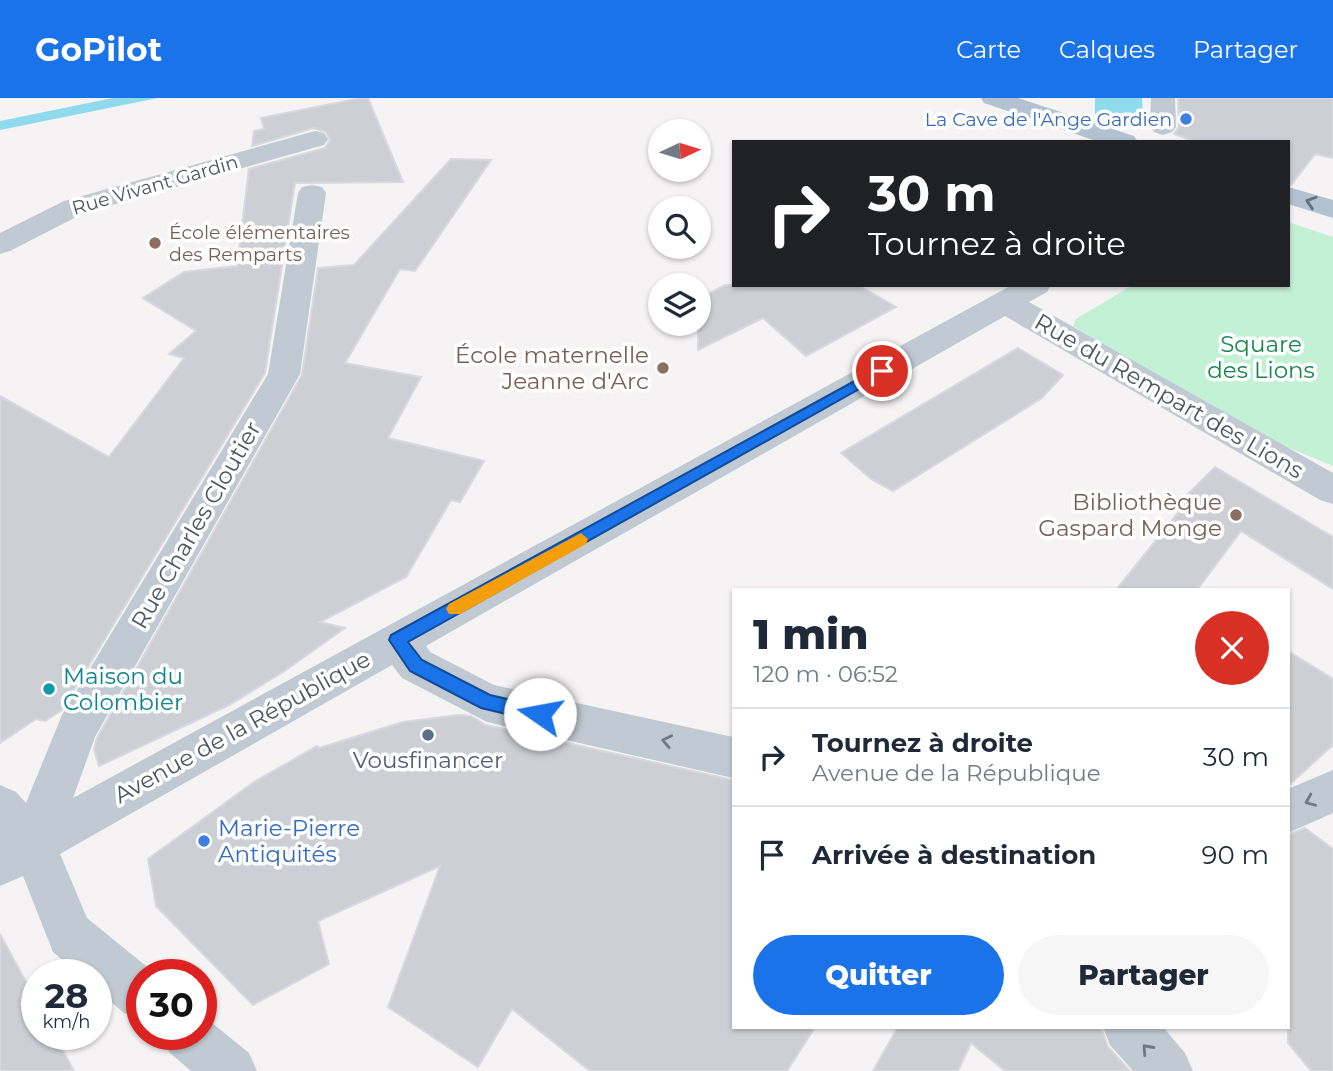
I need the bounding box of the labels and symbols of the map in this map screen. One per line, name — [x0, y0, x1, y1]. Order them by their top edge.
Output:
place label: La Cave de l'Ange Gardien — [925, 108, 1172, 131]
marker: La Cave de l'Ange Gardien — [1178, 111, 1194, 127]
north arrow — [648, 119, 710, 182]
street label: Rue Vivant Gardin — [69, 150, 241, 220]
one-way arrow — [1305, 196, 1317, 210]
place label: École élémentaires des Remparts — [169, 221, 350, 266]
marker: École élémentaires des Remparts — [147, 235, 163, 251]
street label: Rue du Rempart des Lions — [1030, 307, 1308, 485]
park label: Square des Lions — [1207, 330, 1315, 384]
place label: École maternelle Jeanne d'Arc — [455, 341, 649, 395]
pin — [852, 341, 912, 401]
marker: École maternelle Jeanne d'Arc — [655, 360, 671, 376]
street label: Rue Charles Cloutier — [125, 416, 267, 634]
place label: Bibliothèque Gaspard Monge — [1038, 488, 1222, 542]
marker: Bibliothèque Gaspard Monge — [1228, 507, 1244, 523]
street label: Avenue de la République — [109, 645, 375, 809]
place label: Maison du Colombier — [63, 662, 183, 716]
position arrow — [503, 677, 577, 751]
marker: Maison du Colombier — [41, 681, 57, 697]
marker: Vousfinancer — [420, 727, 436, 743]
one-way arrow — [661, 735, 673, 750]
place label: Vousfinancer — [353, 746, 503, 774]
one-way arrow — [1305, 793, 1318, 807]
place label: Marie-Pierre Antiquités — [218, 814, 360, 868]
marker: Marie-Pierre Antiquités — [196, 833, 212, 849]
speed limit sign: 30 — [126, 959, 217, 1050]
one-way arrow — [1143, 1044, 1156, 1057]

